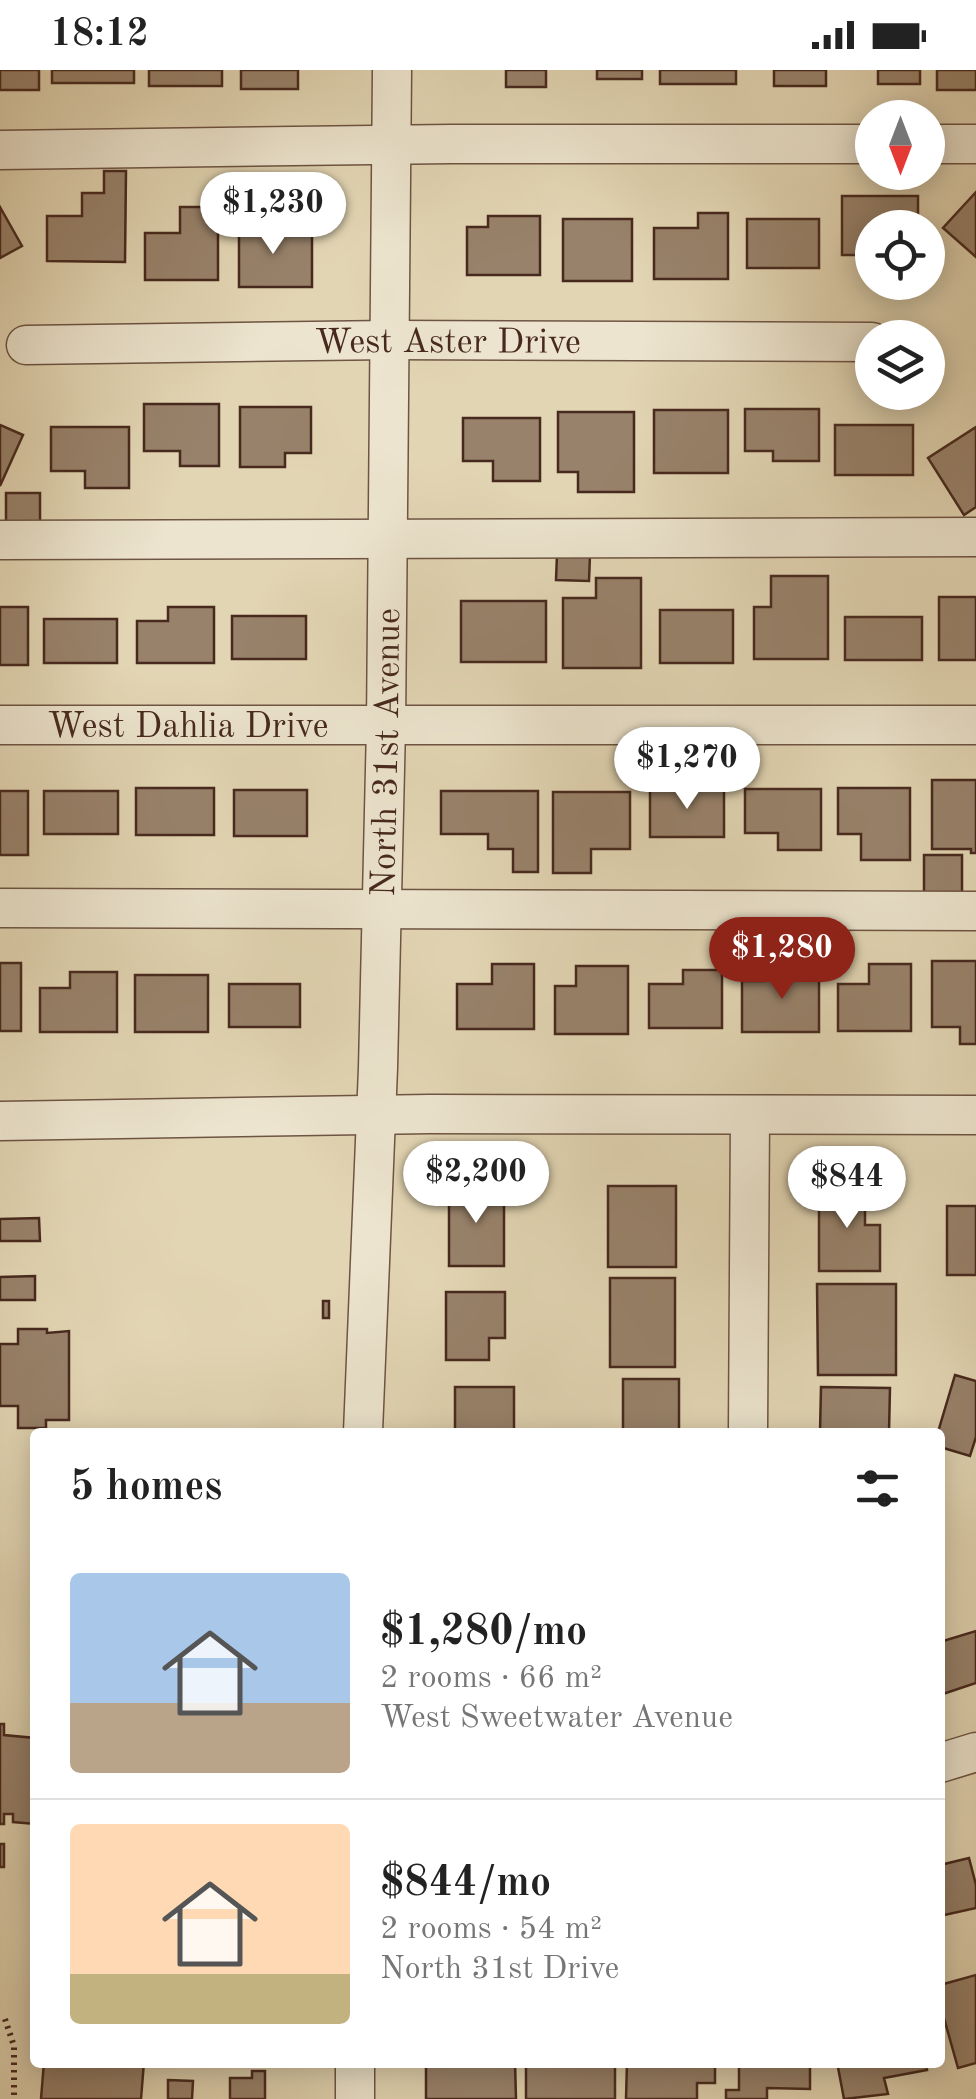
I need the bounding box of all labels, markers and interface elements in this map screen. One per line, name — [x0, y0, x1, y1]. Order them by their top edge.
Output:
text: 18:12 — [50, 16, 149, 54]
north arrow — [855, 100, 945, 190]
map controls — [855, 100, 945, 410]
pin: $1,230 — [192, 172, 354, 257]
text: $1,230 — [222, 188, 324, 220]
button: locate — [855, 210, 945, 300]
button: layers — [855, 320, 945, 410]
street label: West Aster Drive — [315, 325, 581, 361]
street label: North 31st Avenue — [367, 608, 407, 897]
street label: West Dahlia Drive — [47, 710, 329, 745]
pin: $1,270 — [606, 727, 768, 812]
text: $1,270 — [636, 743, 738, 775]
pin: $1,280 — [701, 917, 863, 1002]
text: $1,280 — [731, 933, 833, 965]
pin: $2,200 — [395, 1141, 557, 1226]
pin: $844 — [788, 1146, 906, 1231]
text: $2,200 — [425, 1157, 527, 1189]
text: $844 — [810, 1162, 884, 1194]
icon: filters — [850, 1461, 905, 1516]
text: 5 homes — [70, 1467, 222, 1509]
text: $1,280/mo — [380, 1612, 587, 1654]
icon: home — [150, 1613, 270, 1733]
text: 2 rooms · 66 m² — [380, 1663, 602, 1695]
text: West Sweetwater Avenue — [380, 1703, 733, 1735]
text: $844/mo — [380, 1863, 551, 1905]
icon: home — [150, 1864, 270, 1984]
text: 2 rooms · 54 m² — [380, 1914, 602, 1946]
text: North 31st Drive — [380, 1954, 619, 1986]

